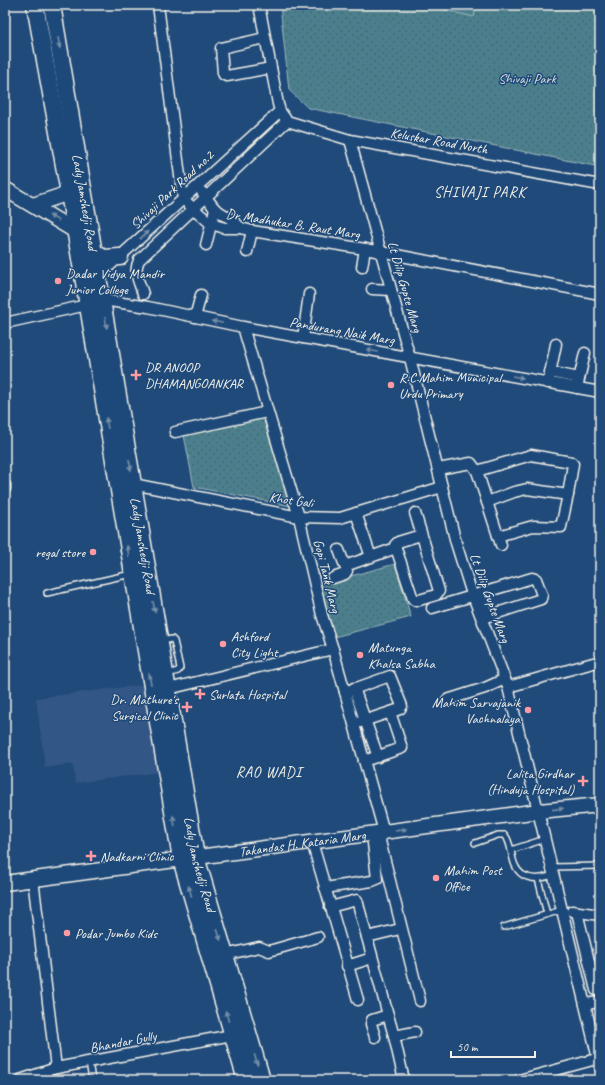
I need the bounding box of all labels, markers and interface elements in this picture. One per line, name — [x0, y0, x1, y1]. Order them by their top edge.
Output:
one-way arrow — [56, 37, 62, 50]
park label: Shivaji Park — [498, 70, 557, 87]
street label: Keluskar Road North — [389, 124, 490, 158]
street label: Shivaji Park Road no.2 — [127, 146, 218, 233]
street label: Lady Jamshedji Road — [69, 153, 102, 254]
district label: SHIVAJI PARK — [434, 183, 528, 202]
street label: Dr Madhukar B. Raut Marg — [225, 205, 362, 243]
one-way arrow — [49, 214, 59, 222]
one-way arrow — [139, 230, 149, 239]
street label: Lt Dilip Gupte Marg — [384, 240, 426, 335]
place label: Dadar Vidya Mandir Junior College — [65, 265, 166, 298]
marker: Dadar Vidya Mandir Junior College — [53, 276, 63, 286]
street label: Pandurang Naik Marg — [288, 313, 397, 349]
one-way arrow — [104, 317, 110, 329]
one-way arrow — [211, 318, 223, 324]
one-way arrow — [366, 347, 378, 353]
place label: DR ANOOP DHAMANGOANKAR — [145, 359, 245, 392]
marker: DR ANOOP DHAMANGOANKAR — [130, 369, 142, 381]
place label: R.C.Mahim Municipal Urdu Primary — [399, 369, 504, 402]
one-way arrow — [512, 374, 524, 380]
marker: R.C.Mahim Municipal Urdu Primary — [386, 380, 396, 390]
one-way arrow — [104, 417, 110, 429]
one-way arrow — [127, 459, 133, 472]
street label: Khot Gali — [268, 489, 316, 512]
street label: Lady Jamshedji Road — [127, 496, 160, 597]
street label: Gopi Tank Marg — [310, 538, 345, 615]
place label: regal store — [35, 544, 86, 561]
one-way arrow — [125, 545, 131, 557]
marker: regal store — [88, 547, 98, 557]
street label: Lt Dilip Gupte Marg — [466, 551, 514, 646]
one-way arrow — [151, 601, 157, 614]
place label: Ashford City Light — [231, 628, 279, 661]
marker: Ashford City Light — [218, 639, 228, 649]
place label: Matunga Khalsa Sabha — [368, 639, 436, 672]
marker: Matunga Khalsa Sabha — [355, 650, 365, 660]
one-way arrow — [147, 673, 153, 685]
place label: Surlata Hospital — [209, 686, 288, 703]
marker: Surlata Hospital — [194, 688, 206, 700]
place label: Dr. Mathure's Surgical Clinic — [110, 691, 179, 724]
place label: Mahim Sarvajanik Vachnalaya — [432, 694, 522, 727]
marker: Dr. Mathure's Surgical Clinic — [181, 701, 193, 713]
marker: Mahim Sarvajanik Vachnalaya — [523, 705, 533, 715]
district label: RAO WADI — [236, 763, 305, 782]
place label: Lalita Girdhar (Hinduja Hospital) — [487, 765, 575, 798]
marker: Lalita Girdhar (Hinduja Hospital) — [577, 775, 589, 787]
one-way arrow — [552, 806, 564, 812]
one-way arrow — [171, 815, 177, 827]
street label: Lady Jamshedji Road — [181, 815, 221, 916]
street label: Takandas H. Kataria Marg — [238, 826, 368, 860]
one-way arrow — [395, 827, 407, 833]
place label: Nadkarni Clinic — [100, 848, 175, 865]
marker: Nadkarni Clinic — [85, 850, 97, 862]
place label: Mahim Post Office — [444, 862, 503, 895]
marker: Mahim Post Office — [431, 873, 441, 883]
one-way arrow — [187, 885, 193, 897]
place label: Podar Jumbo Kids — [75, 925, 158, 942]
marker: Podar Jumbo Kids — [62, 928, 72, 938]
one-way arrow — [216, 929, 222, 941]
one-way arrow — [224, 1009, 230, 1021]
street label: Bhandar Gully — [88, 1027, 159, 1057]
scale bar — [451, 1033, 535, 1059]
text: 50 m — [457, 1039, 479, 1055]
one-way arrow — [253, 1054, 259, 1066]

